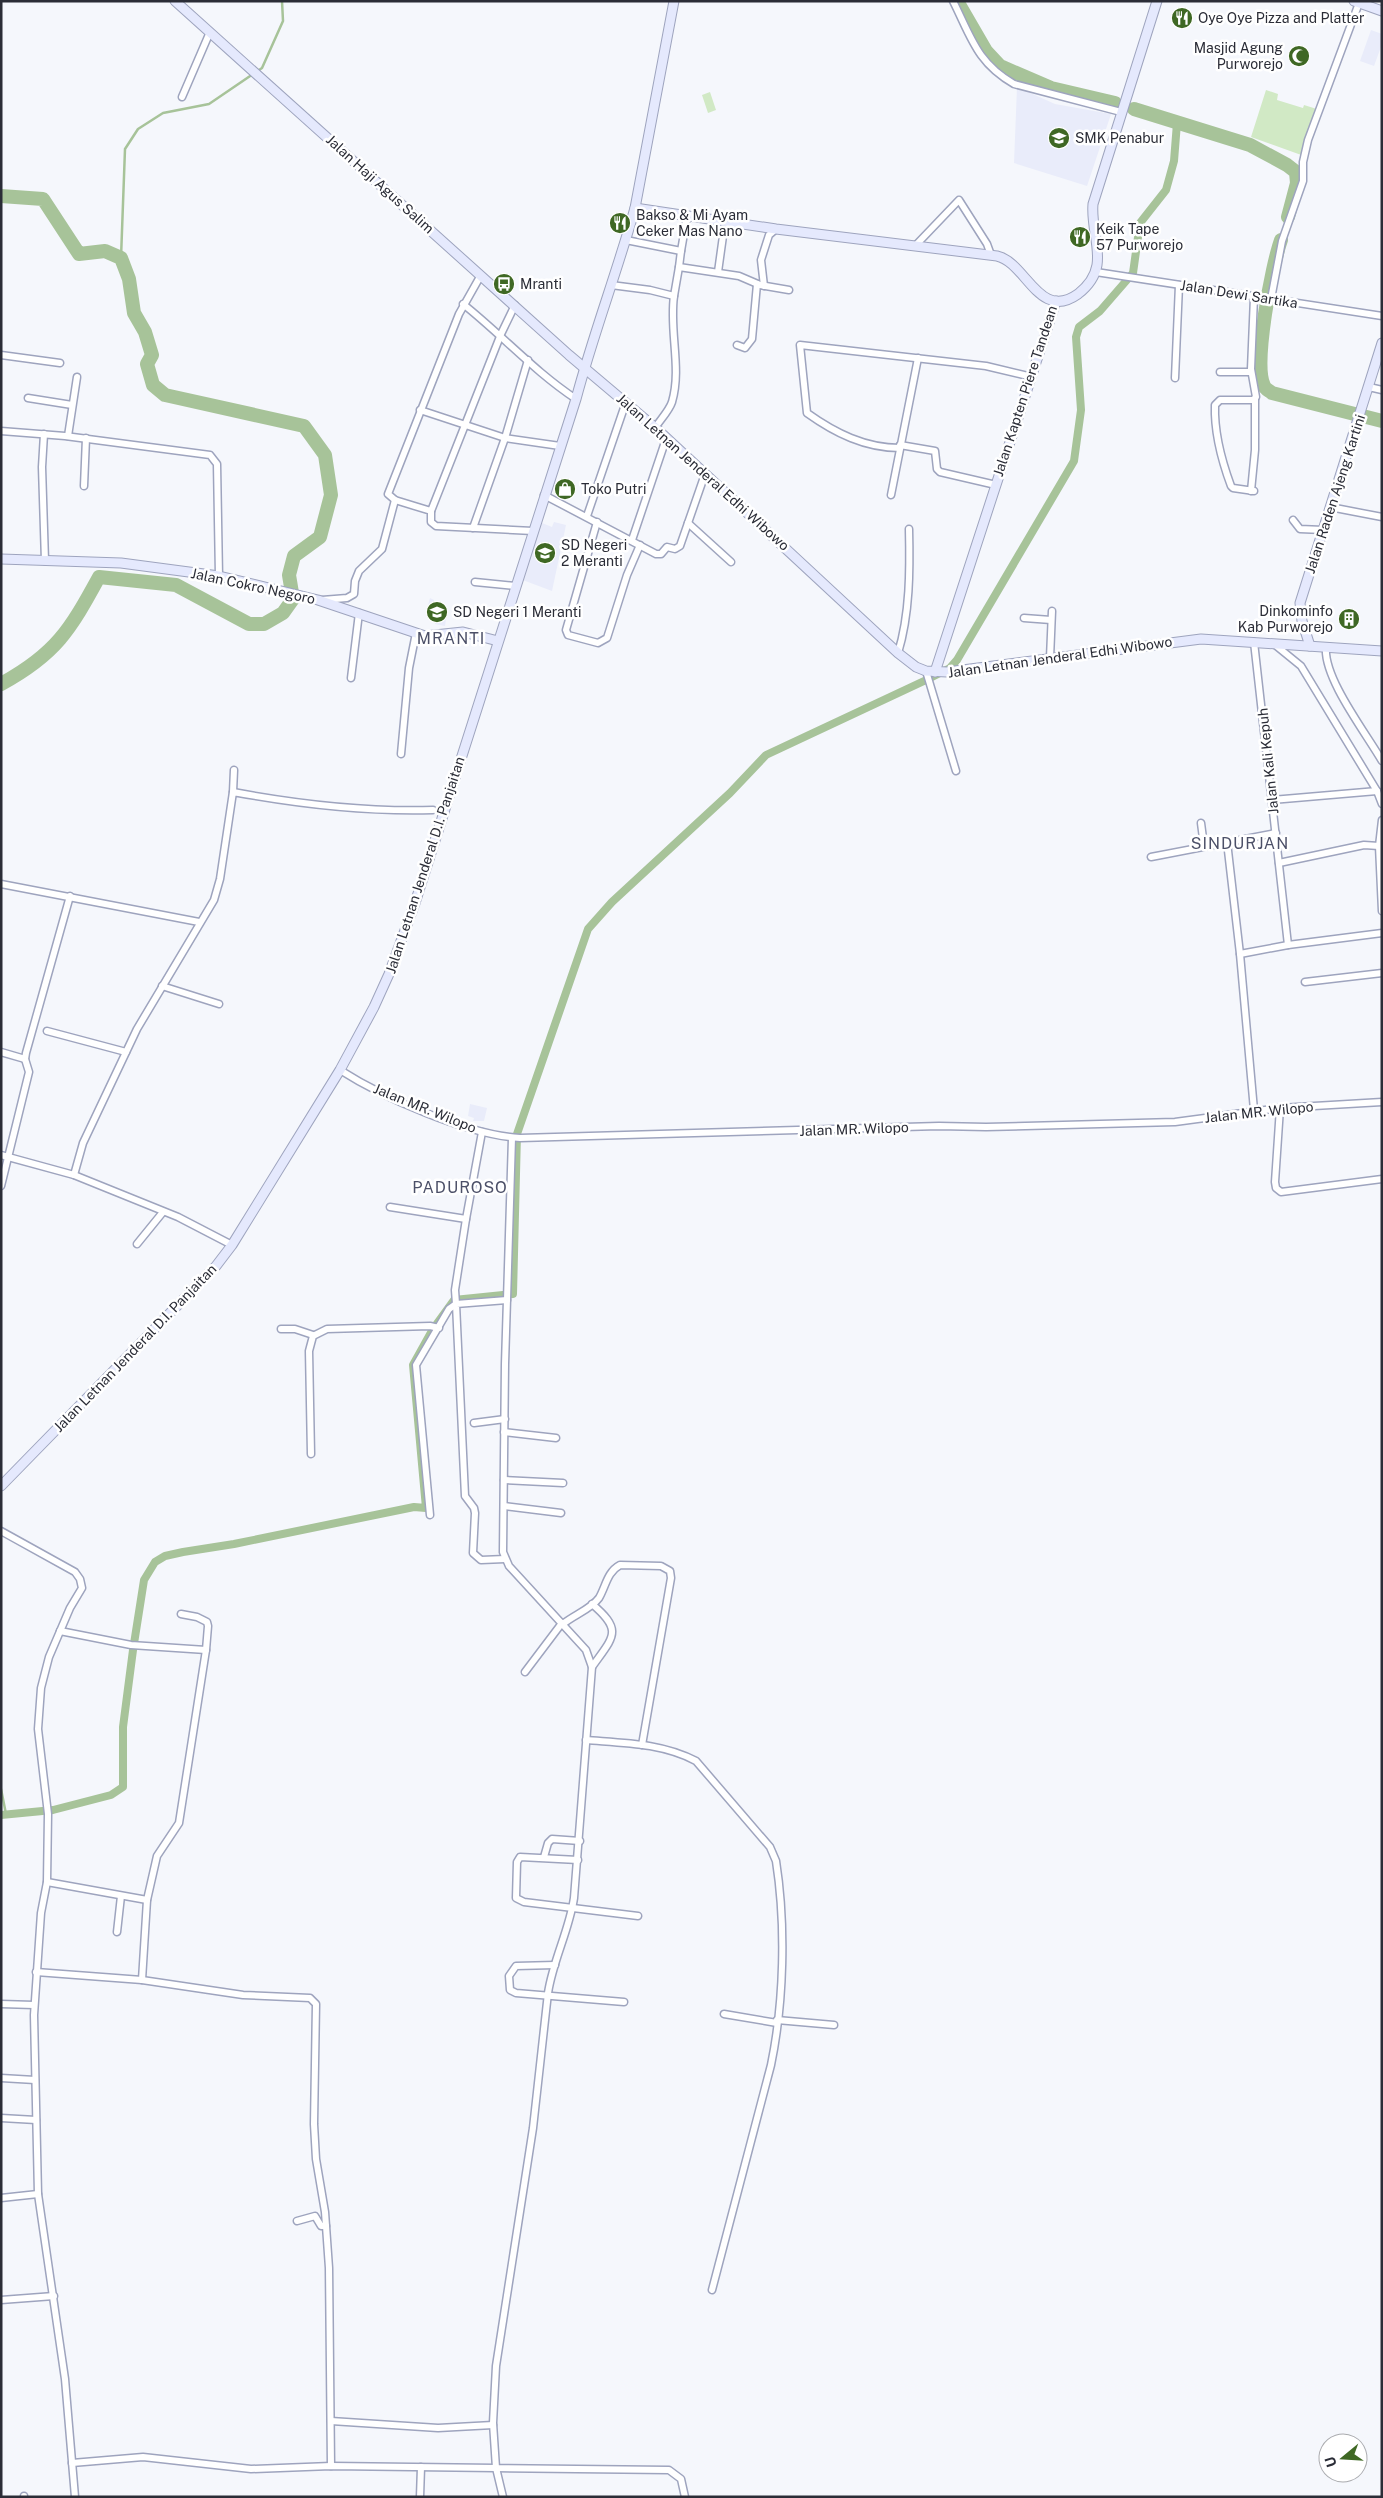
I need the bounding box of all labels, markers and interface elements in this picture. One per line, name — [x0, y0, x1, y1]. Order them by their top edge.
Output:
restaurant icon: Oye Oye Pizza and Platter — [1170, 6, 1194, 30]
place label: Oye Oye Pizza and Platter — [1198, 10, 1364, 26]
place label: Masjid Agung Purworejo — [1194, 40, 1283, 72]
mosque icon: Masjid Agung Purworejo — [1287, 44, 1311, 68]
school or university icon: SMK Penabur — [1047, 126, 1071, 150]
place label: SMK Penabur — [1075, 130, 1164, 146]
street label: Jalan Haji Agus Salim — [323, 131, 437, 237]
place label: Bakso & Mi Ayam Ceker Mas Nano — [636, 207, 748, 239]
restaurant icon: Bakso & Mi Ayam Ceker Mas Nano — [608, 211, 632, 235]
place label: Keik Tape 57 Purworejo — [1096, 221, 1183, 253]
restaurant icon: Keik Tape 57 Purworejo — [1068, 225, 1092, 249]
bus stop icon: Mranti — [492, 272, 516, 296]
place label: Mranti — [520, 276, 562, 292]
street label: Jalan Dewi Sartika — [1179, 277, 1299, 311]
street label: Jalan Kapten Piere Tandean — [990, 304, 1060, 478]
street label: Jalan Letnan Jenderal Edhi Wibowo — [613, 390, 793, 554]
street label: Jalan Raden Ajeng Kartini — [1302, 413, 1368, 575]
shop icon: Toko Putri — [553, 477, 577, 501]
place label: Toko Putri — [581, 481, 646, 497]
place label: SD Negeri 2 Meranti — [561, 537, 627, 569]
school or university icon: SD Negeri 2 Meranti — [533, 541, 557, 565]
street label: Jalan Cokro Negoro — [189, 565, 317, 607]
school or university icon: SD Negeri 1 Meranti — [425, 600, 449, 624]
place label: Dinkominfo Kab Purworejo — [1238, 603, 1333, 635]
place label: SD Negeri 1 Meranti — [453, 604, 582, 620]
building icon: Dinkominfo Kab Purworejo — [1337, 607, 1361, 631]
district label: MRANTI — [417, 629, 485, 648]
street label: Jalan Letnan Jenderal Edhi Wibowo — [947, 633, 1173, 681]
street label: Jalan Kali Kepuh — [1254, 707, 1282, 815]
street label: Jalan Letnan Jenderal D.I. Panjaitan — [382, 755, 468, 975]
district label: SINDURJAN — [1191, 834, 1289, 853]
street label: Jalan MR. Wilopo — [371, 1080, 479, 1136]
street label: Jalan MR. Wilopo — [1204, 1098, 1314, 1126]
street label: Jalan MR. Wilopo — [799, 1119, 909, 1139]
district label: PADUROSO — [412, 1178, 508, 1197]
street label: Jalan Letnan Jenderal D.I. Panjaitan — [50, 1261, 220, 1435]
north arrow — [1318, 2433, 1368, 2483]
text: U — [1321, 2455, 1340, 2469]

